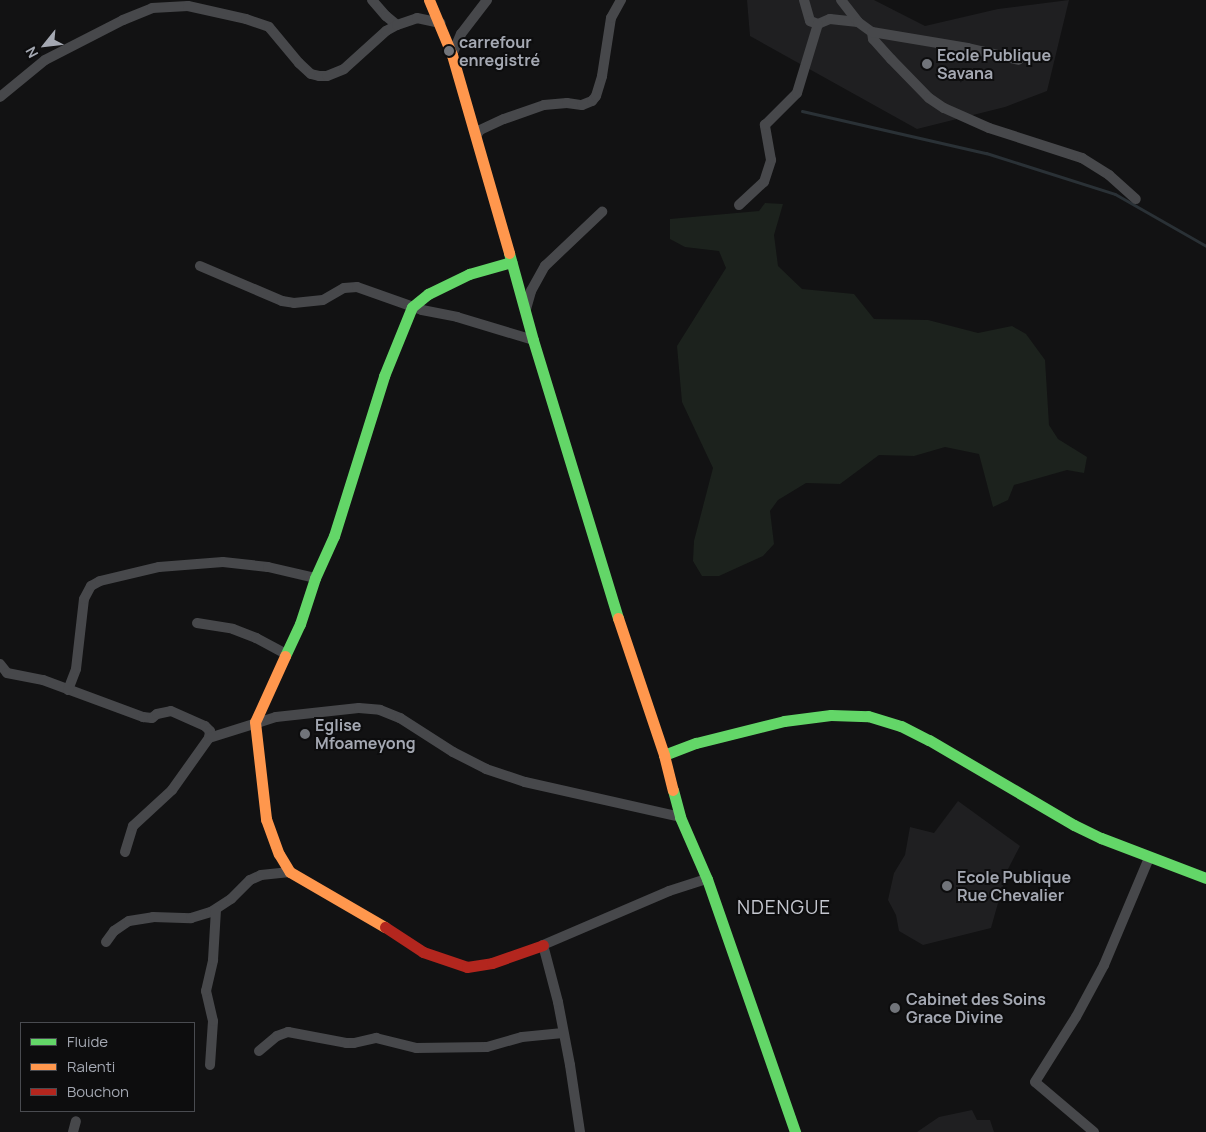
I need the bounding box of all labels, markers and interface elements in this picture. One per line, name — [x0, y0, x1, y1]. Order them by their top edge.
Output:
north arrow — [20, 20, 70, 70]
place label: carrefour enregistré — [459, 32, 540, 70]
text: N — [21, 44, 42, 62]
marker: carrefour enregistré — [443, 45, 455, 57]
place label: Ecole Publique Savana — [937, 45, 1051, 83]
marker: Ecole Publique Savana — [921, 58, 933, 70]
place label: Eglise Mfoameyong — [315, 715, 416, 753]
marker: Eglise Mfoameyong — [299, 728, 311, 740]
place label: Ecole Publique Rue Chevalier — [957, 867, 1071, 905]
marker: Ecole Publique Rue Chevalier — [941, 880, 953, 892]
district label: NDENGUE — [736, 897, 832, 919]
place label: Cabinet des Soins Grace Divine — [906, 989, 1046, 1027]
marker: Cabinet des Soins Grace Divine — [888, 1001, 902, 1015]
legend — [20, 1022, 195, 1112]
text: Fluide — [67, 1031, 108, 1052]
text: Ralenti — [67, 1056, 115, 1077]
text: Bouchon — [67, 1081, 129, 1102]

